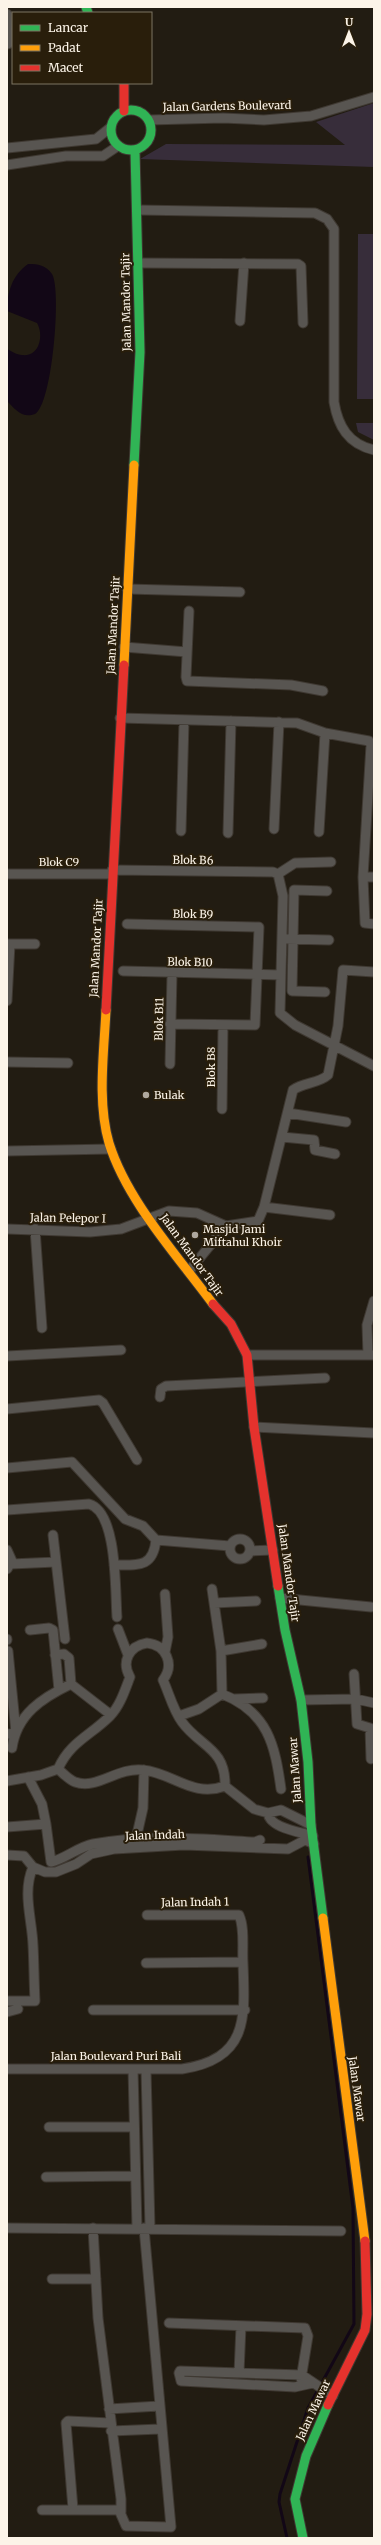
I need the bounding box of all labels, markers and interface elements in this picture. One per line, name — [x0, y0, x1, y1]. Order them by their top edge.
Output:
legend — [12, 12, 152, 84]
north arrow — [329, 12, 369, 52]
text: U — [345, 15, 354, 29]
text: Lancar — [48, 20, 89, 35]
text: Padat — [48, 40, 81, 55]
text: Macet — [48, 60, 84, 75]
street label: Jalan Gardens Boulevard — [162, 98, 292, 114]
street label: Jalan Mandor Tajir — [118, 253, 134, 352]
street label: Jalan Mandor Tajir — [103, 575, 123, 676]
street label: Blok B6 — [173, 853, 214, 867]
street label: Blok C9 — [39, 855, 80, 869]
street label: Jalan Mandor Tajir — [86, 898, 106, 999]
street label: Blok B9 — [173, 907, 214, 921]
street label: Blok B10 — [167, 955, 213, 969]
street label: Blok B11 — [152, 997, 166, 1041]
street label: Blok B8 — [204, 1046, 218, 1087]
place label: Bulak — [154, 1088, 185, 1102]
marker: Bulak — [141, 1090, 151, 1100]
street label: Jalan Pelepor I — [29, 1210, 106, 1226]
street label: Jalan Mandor Tajir — [157, 1210, 227, 1299]
place label: Masjid Jami Miftahul Khoir — [203, 1222, 282, 1249]
marker: Masjid Jami Miftahul Khoir — [190, 1230, 200, 1240]
street label: Jalan Mandor Tajir — [275, 1522, 303, 1623]
street label: Jalan Mawar — [286, 1737, 304, 1804]
street label: Jalan Indah — [124, 1827, 186, 1843]
street label: Jalan Indah 1 — [160, 1894, 229, 1910]
street label: Jalan Boulevard Puri Bali — [50, 2049, 182, 2063]
street label: Jalan Mawar — [345, 2054, 369, 2123]
street label: Jalan Mawar — [292, 2377, 333, 2444]

